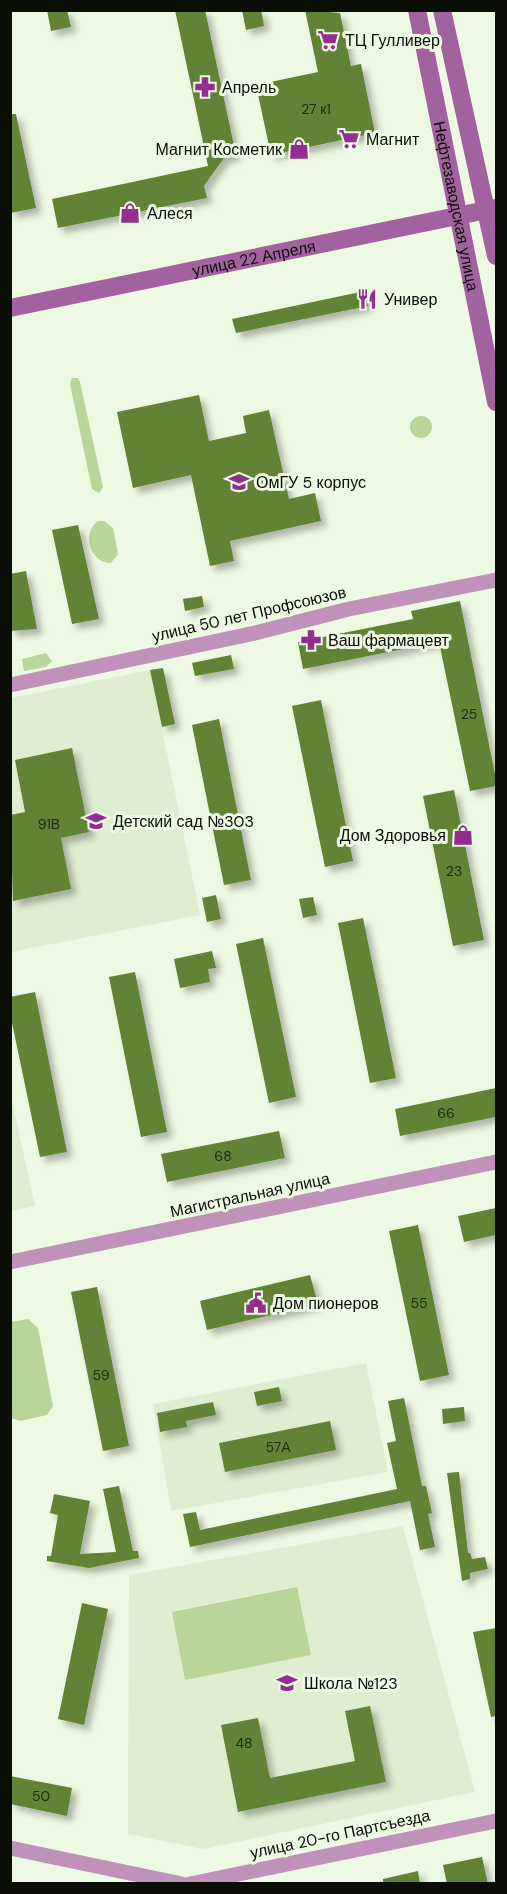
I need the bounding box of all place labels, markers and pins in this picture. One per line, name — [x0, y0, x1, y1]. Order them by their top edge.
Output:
supermarket icon: ТЦ Гулливер — [316, 28, 340, 52]
place label: ТЦ Гулливер — [345, 30, 440, 51]
pharmacy icon: Апрель — [193, 75, 217, 99]
place label: Апрель — [222, 77, 276, 98]
supermarket icon: Магнит — [337, 127, 361, 151]
place label: Магнит — [366, 129, 420, 150]
shop icon: Магнит Косметик — [287, 137, 311, 161]
place label: Магнит Косметик — [156, 139, 283, 160]
shop icon: Алеся — [118, 201, 142, 225]
place label: Алеся — [147, 203, 193, 224]
restaurant icon: Универ — [355, 287, 379, 311]
place label: Универ — [384, 289, 437, 310]
school or university icon: ОмГУ 5 корпус — [227, 470, 251, 494]
place label: ОмГУ 5 корпус — [256, 472, 366, 493]
pharmacy icon: Ваш фармацевт — [299, 628, 323, 652]
place label: Ваш фармацевт — [328, 630, 450, 651]
school or university icon: Детский сад №303 — [84, 809, 108, 833]
place label: Детский сад №303 — [113, 811, 254, 832]
shop icon: Дом Здоровья — [451, 823, 475, 847]
place label: Дом Здоровья — [340, 825, 446, 846]
public building icon: Дом пионеров — [244, 1291, 268, 1315]
place label: Дом пионеров — [273, 1293, 379, 1314]
school or university icon: Школа №123 — [275, 1671, 299, 1695]
place label: Школа №123 — [304, 1673, 398, 1694]

